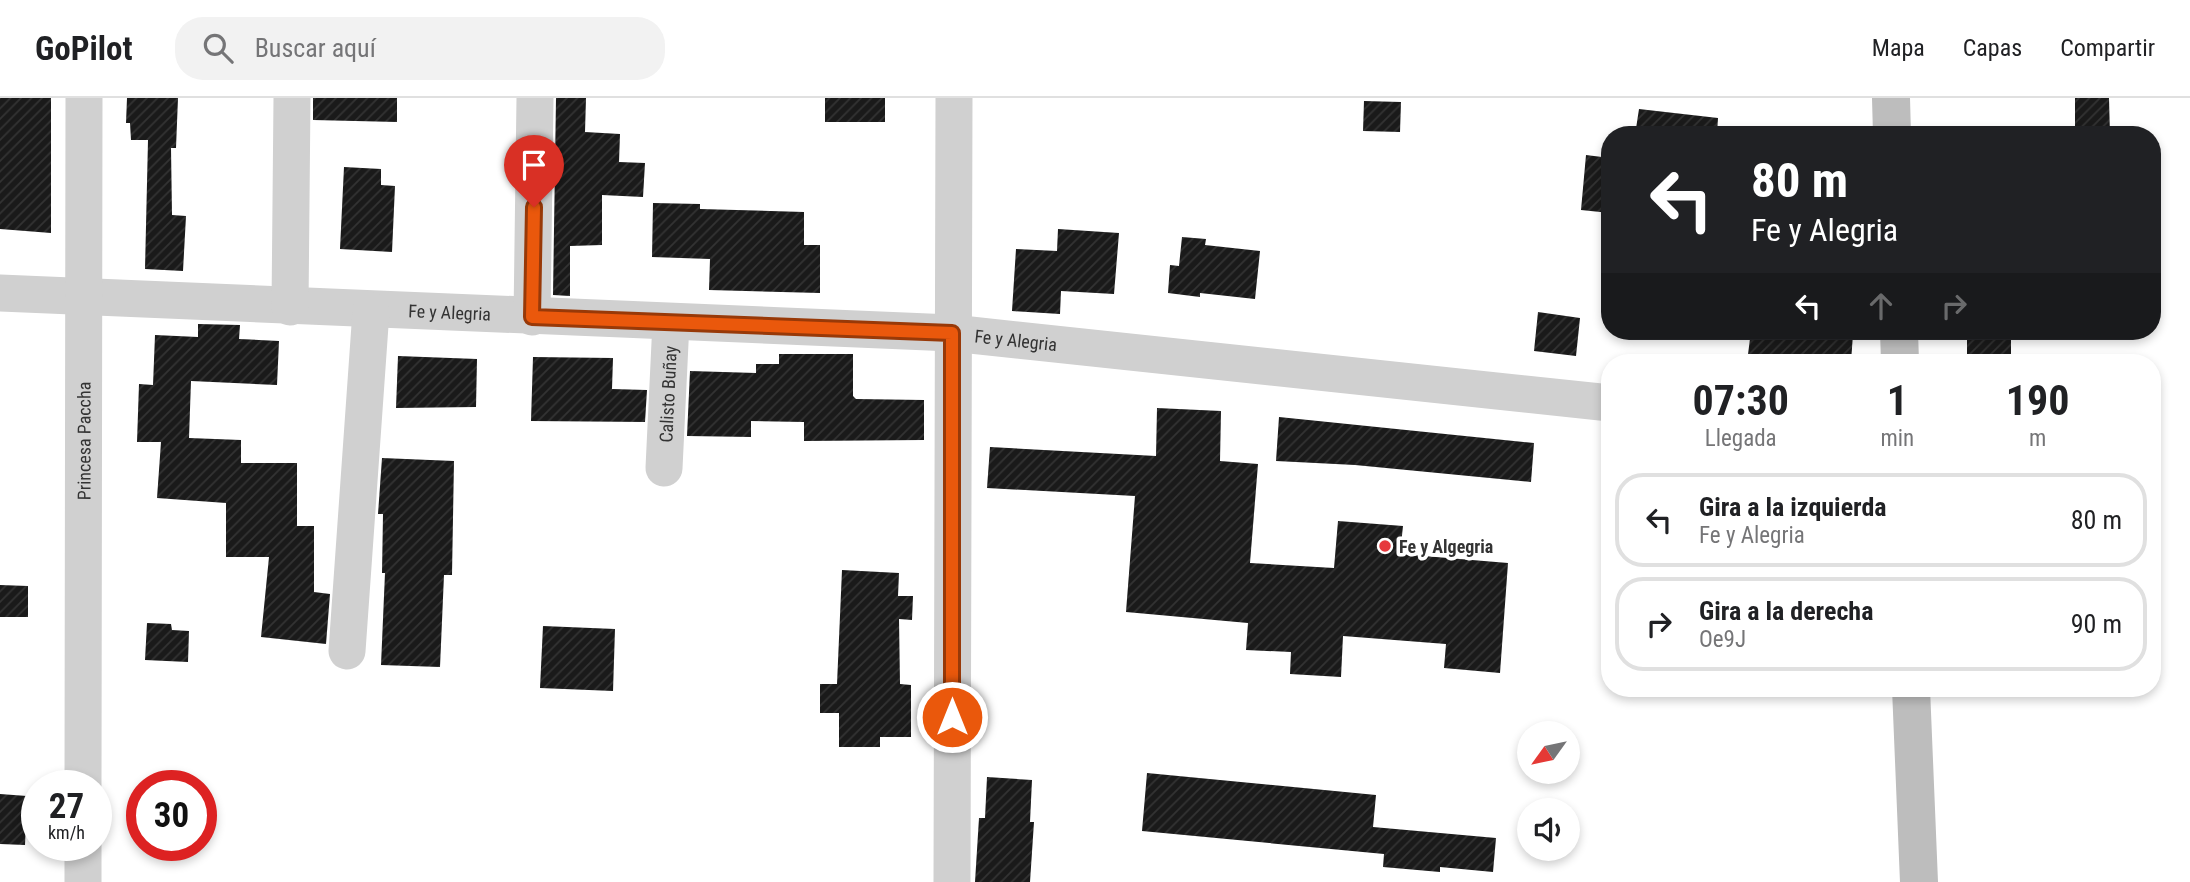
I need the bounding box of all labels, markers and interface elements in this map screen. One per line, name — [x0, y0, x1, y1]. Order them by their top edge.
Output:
search box — [175, 17, 665, 80]
text: GoPilot — [35, 29, 133, 68]
icon: search — [199, 29, 237, 67]
text: Buscar aquí — [255, 33, 376, 63]
text: Mapa — [1872, 34, 1925, 62]
text: Capas — [1963, 34, 2022, 62]
text: Compartir — [2060, 34, 2155, 62]
pin — [504, 135, 564, 207]
icon: arrive — [515, 146, 553, 184]
text: 80 m — [1751, 152, 1848, 209]
icon: left — [1636, 154, 1727, 245]
text: Fe y Alegria — [1751, 211, 1898, 249]
icon: left — [1789, 287, 1827, 325]
icon: ahead — [1862, 287, 1900, 325]
icon: right — [1935, 287, 1973, 325]
street label: Fe y Alegria — [408, 300, 491, 324]
street label: Fe y Alegria — [974, 325, 1058, 355]
street label: Calisto Buñay — [655, 345, 680, 443]
text: 07:30 — [1693, 376, 1789, 425]
text: 1 — [1887, 376, 1908, 425]
text: 190 — [2006, 376, 2069, 425]
street label: Princesa Paccha — [73, 382, 94, 500]
text: Llegada — [1705, 425, 1777, 452]
text: min — [1880, 425, 1914, 452]
text: m — [2029, 425, 2046, 452]
text: Gira a la izquierda — [1699, 492, 1887, 522]
icon: left — [1640, 501, 1678, 539]
text: 80 m — [2071, 505, 2122, 535]
text: Fe y Alegria — [1699, 522, 1805, 549]
place label: Fe y Algegria — [1399, 536, 1493, 557]
marker: Fe y Algegria — [1377, 538, 1393, 554]
text: Gira a la derecha — [1699, 596, 1873, 626]
icon: right — [1640, 605, 1678, 643]
text: 90 m — [2071, 609, 2122, 639]
text: Oe9J — [1699, 626, 1746, 653]
position arrow — [915, 680, 989, 754]
north arrow — [1517, 721, 1580, 784]
map controls — [1517, 721, 1580, 861]
speed limit sign: 30 — [126, 770, 217, 861]
text: 27 — [49, 786, 84, 827]
button: sound — [1517, 798, 1580, 861]
text: km/h — [48, 822, 85, 843]

